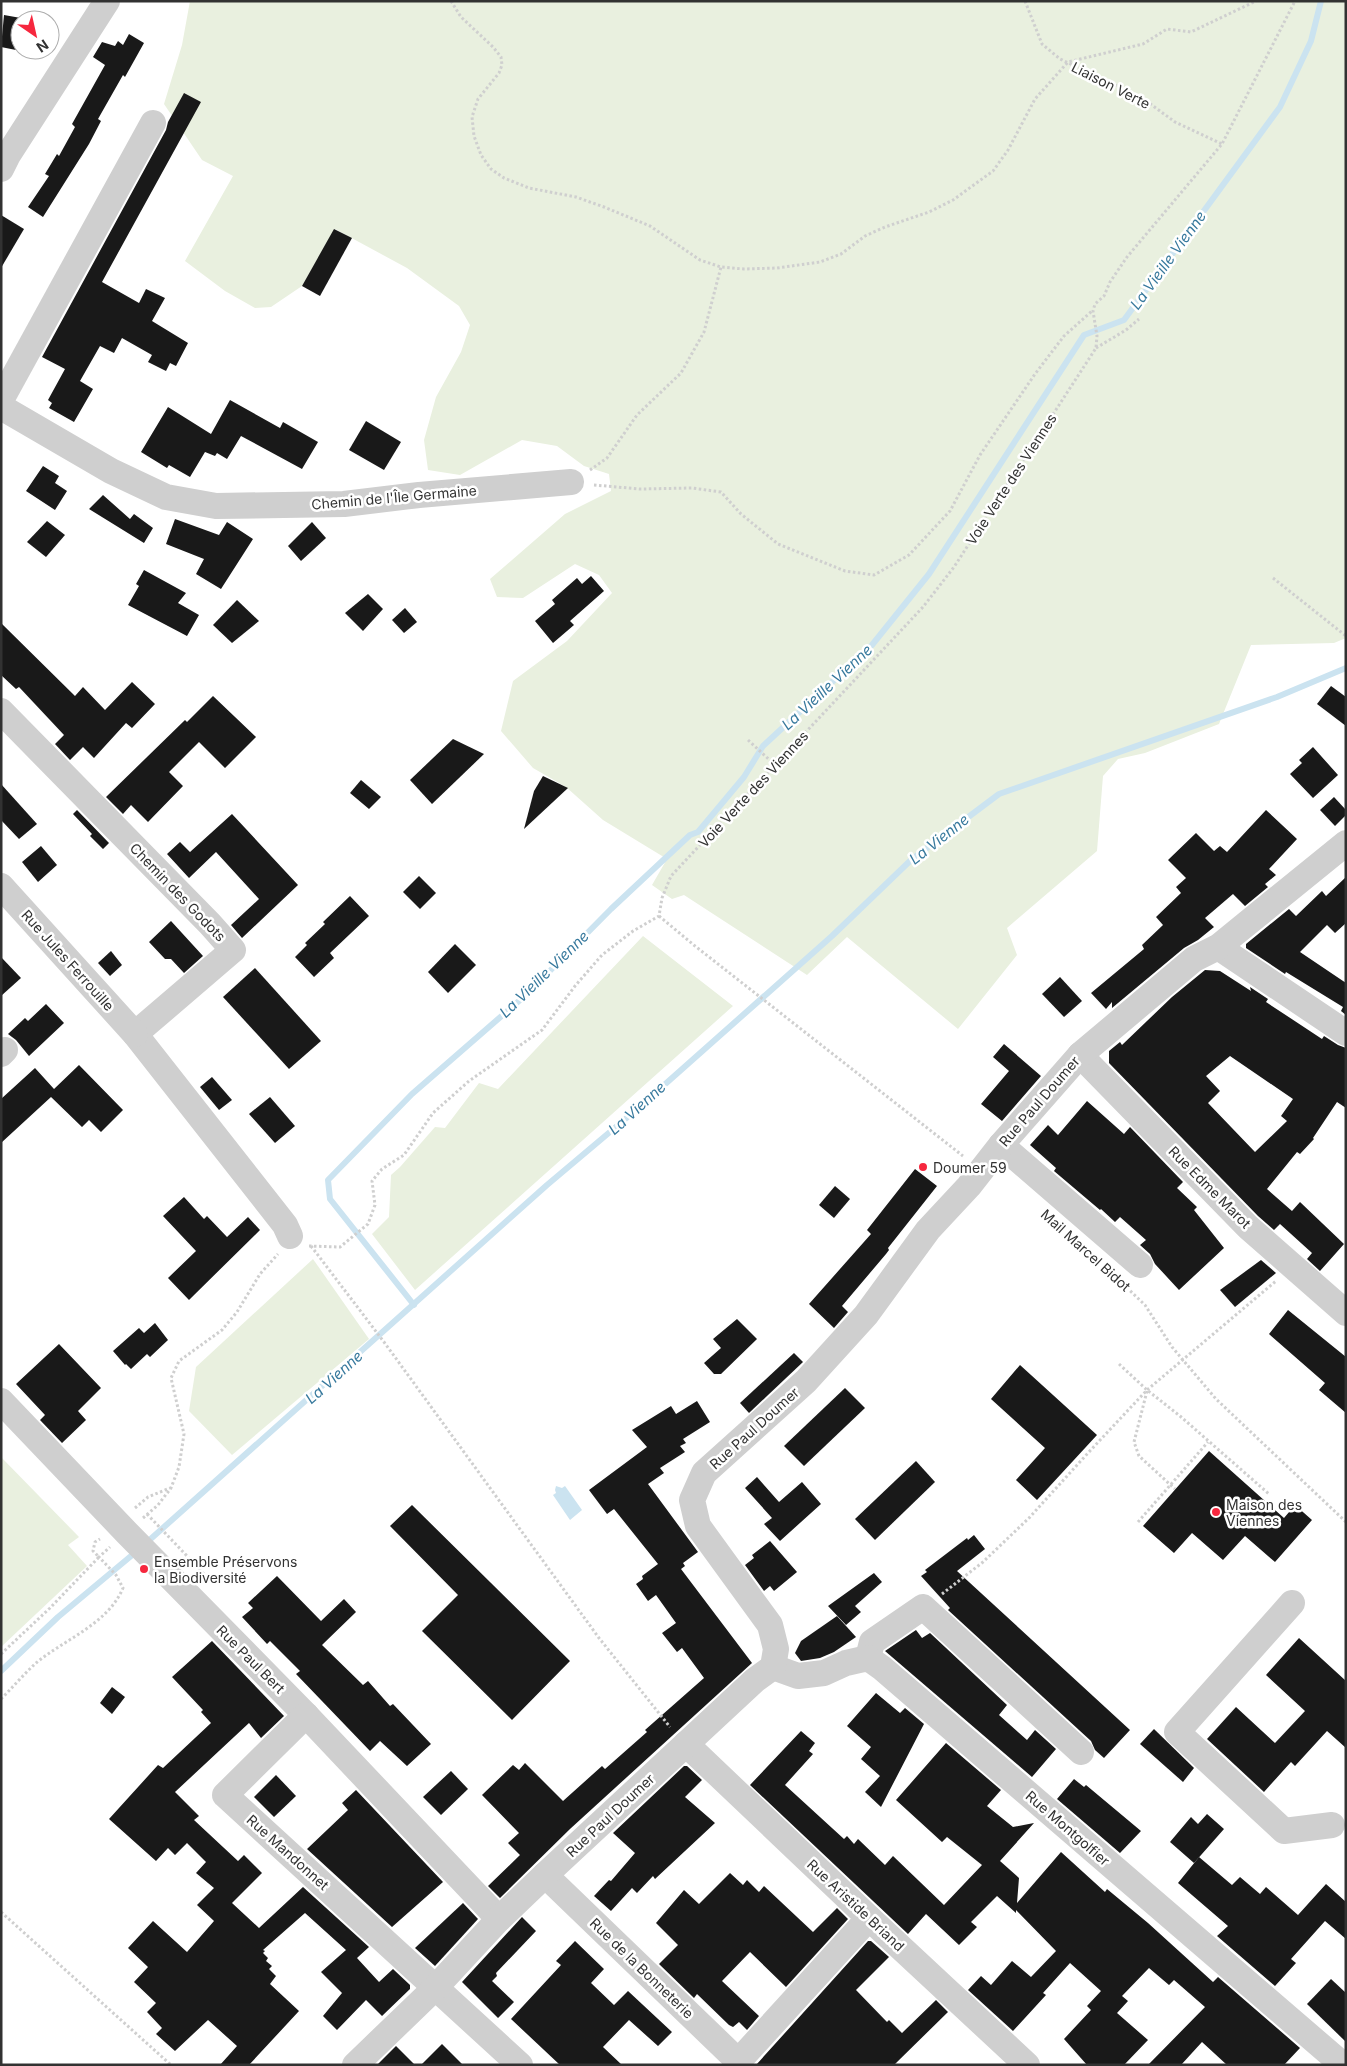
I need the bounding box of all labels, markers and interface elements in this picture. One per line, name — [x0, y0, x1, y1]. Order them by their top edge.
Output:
north arrow — [10, 10, 60, 60]
text: N — [33, 36, 52, 56]
street label: Liaison Verte — [1069, 58, 1153, 112]
water label: La Vieille Vienne — [1126, 207, 1210, 313]
street label: Voie Verte des Viennes — [962, 410, 1060, 548]
street label: Chemin de l'Île Germaine — [311, 481, 477, 513]
water label: La Vieille Vienne — [778, 640, 876, 734]
street label: Voie Verte des Viennes — [694, 727, 812, 851]
water label: La Vienne — [905, 810, 973, 868]
street label: Chemin des Godots — [127, 839, 229, 945]
street label: Rue Jules Ferrouille — [18, 906, 118, 1014]
water label: La Vieille Vienne — [495, 926, 593, 1022]
street label: Rue Paul Doumer — [995, 1052, 1083, 1150]
water label: La Vienne — [604, 1077, 670, 1139]
street label: Rue Edme Marot — [1165, 1142, 1255, 1232]
place label: Doumer 59 — [933, 1159, 1007, 1176]
marker: Doumer 59 — [917, 1161, 929, 1173]
street label: Mail Marcel Bidot — [1038, 1205, 1134, 1295]
water label: La Vienne — [301, 1346, 367, 1408]
street label: Rue Paul Doumer — [706, 1383, 802, 1473]
place label: Maison des Viennes — [1226, 1496, 1302, 1529]
marker: Maison des Viennes — [1210, 1506, 1222, 1518]
place label: Ensemble Préservons la Biodiversité — [154, 1553, 297, 1586]
marker: Ensemble Préservons la Biodiversité — [138, 1563, 150, 1575]
street label: Rue Paul Bert — [213, 1621, 289, 1697]
street label: Rue Paul Doumer — [562, 1770, 658, 1860]
street label: Rue Montgolfier — [1023, 1787, 1113, 1869]
street label: Rue Mandonnet — [244, 1811, 333, 1894]
street label: Rue Aristide Briand — [804, 1856, 908, 1954]
street label: Rue de la Bonneterie — [587, 1914, 697, 2022]

